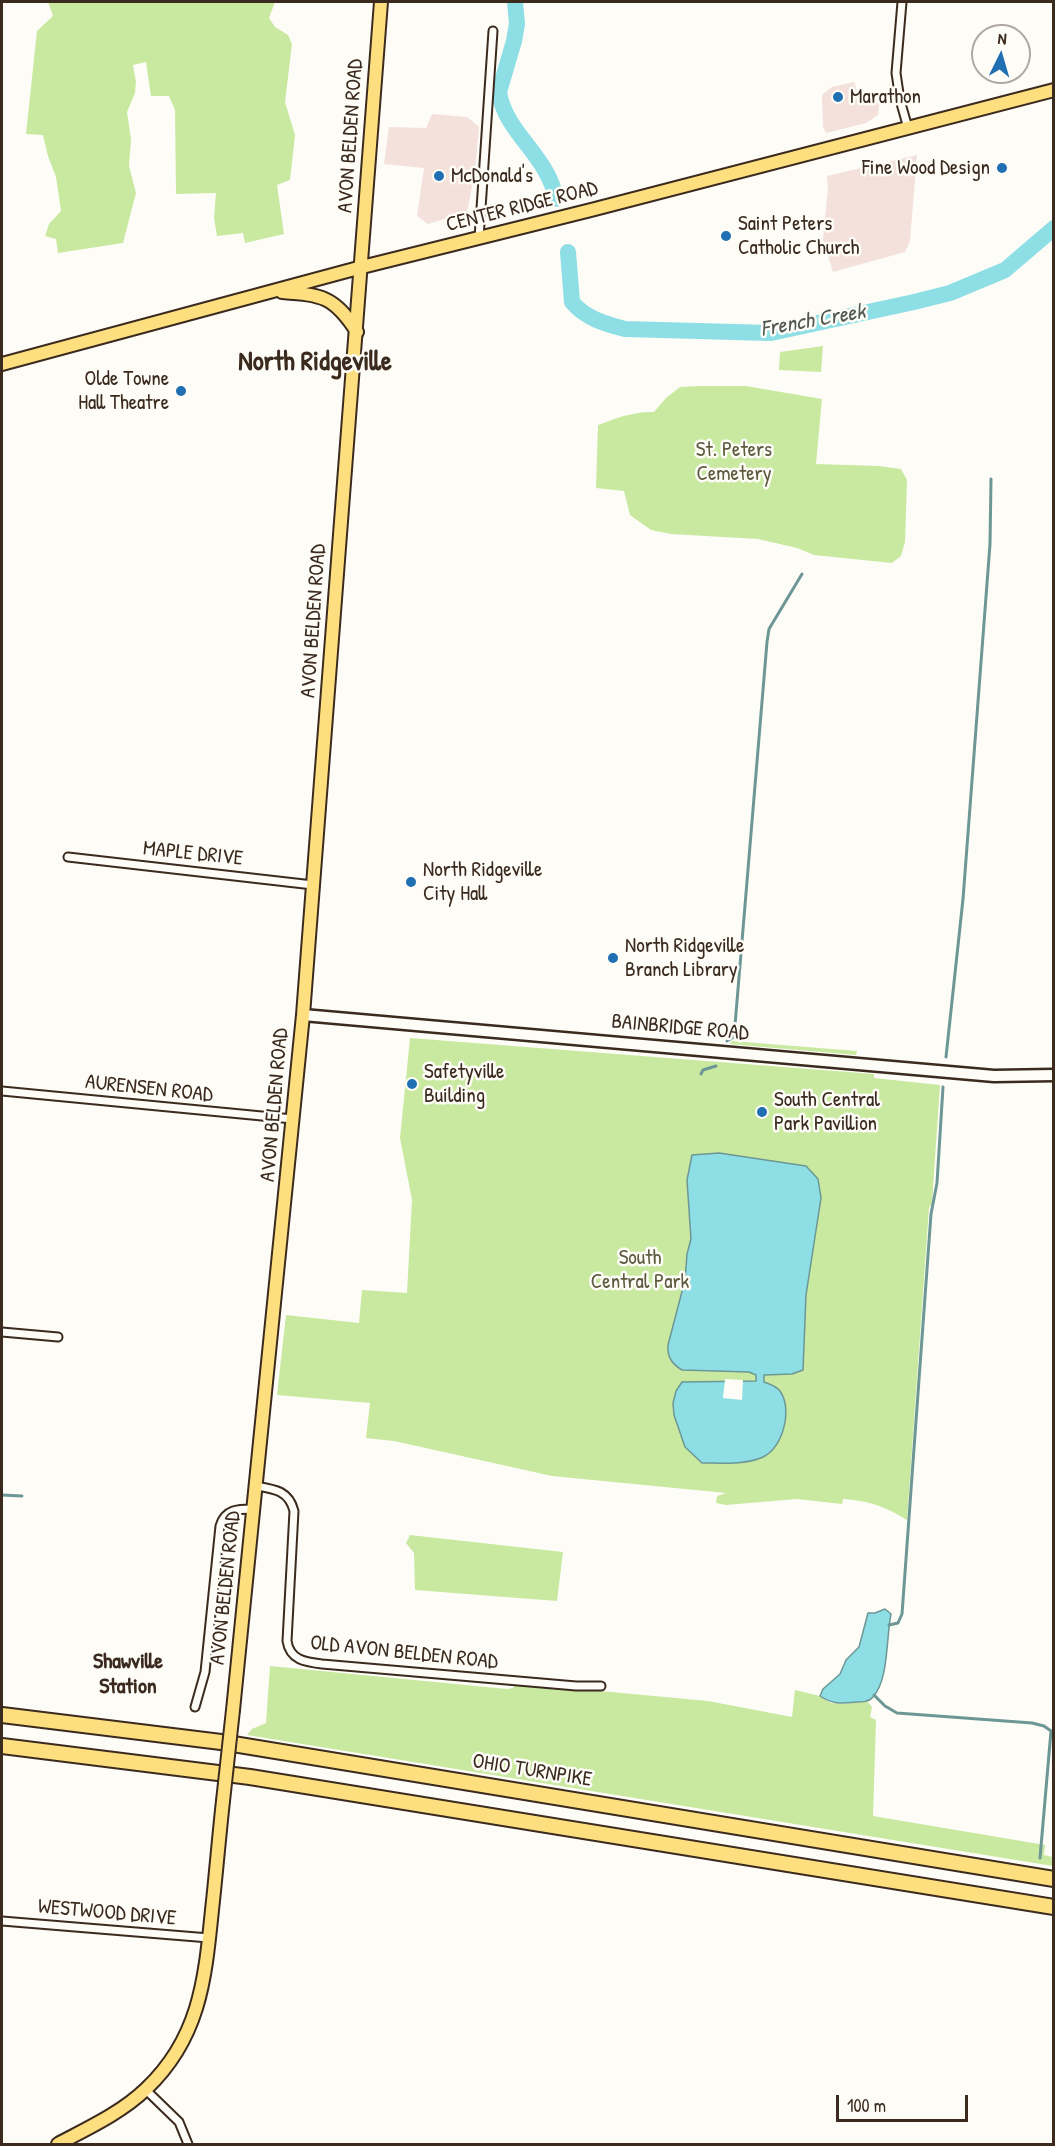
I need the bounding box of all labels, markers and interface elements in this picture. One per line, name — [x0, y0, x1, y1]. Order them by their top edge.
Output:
north arrow — [971, 24, 1031, 84]
text: N — [997, 27, 1008, 49]
street label: AVON BELDEN ROAD — [333, 58, 369, 214]
place label: Marathon — [850, 84, 921, 110]
marker: Marathon — [831, 90, 845, 104]
place label: Fine Wood Design — [862, 155, 990, 181]
marker: Fine Wood Design — [995, 161, 1009, 175]
place label: McDonald's — [451, 163, 533, 189]
marker: McDonald's — [432, 169, 446, 183]
street label: CENTER RIDGE ROAD — [444, 176, 600, 238]
place label: Saint Peters Catholic Church — [738, 211, 859, 261]
marker: Saint Peters Catholic Church — [719, 229, 733, 243]
water label: French Creek — [759, 299, 867, 343]
district label: North Ridgeville — [238, 347, 392, 379]
place label: Olde Towne Hall Theatre — [78, 366, 169, 416]
marker: Olde Towne Hall Theatre — [174, 384, 188, 398]
park label: St. Peters Cemetery — [696, 437, 772, 487]
street label: AVON BELDEN ROAD — [296, 543, 332, 699]
street label: MAPLE DRIVE — [142, 836, 244, 872]
place label: North Ridgeville City Hall — [423, 857, 542, 907]
marker: North Ridgeville City Hall — [404, 875, 418, 889]
place label: North Ridgeville Branch Library — [625, 933, 744, 983]
marker: North Ridgeville Branch Library — [606, 951, 620, 965]
street label: BAINBRIDGE ROAD — [610, 1009, 750, 1047]
street label: AVON BELDEN ROAD — [256, 1027, 294, 1183]
place label: Safetyville Building — [424, 1059, 504, 1109]
street label: AURENSEN ROAD — [84, 1070, 214, 1108]
marker: Safetyville Building — [405, 1077, 419, 1091]
place label: South Central Park Pavillion — [774, 1087, 880, 1137]
marker: South Central Park Pavillion — [755, 1105, 769, 1119]
park label: South Central Park — [591, 1245, 689, 1295]
street label: AVON BELDEN ROAD — [205, 1510, 247, 1666]
street label: OLD AVON BELDEN ROAD — [309, 1631, 499, 1675]
district label: Shawville Station — [93, 1649, 163, 1700]
street label: OHIO TURNPIKE — [471, 1749, 593, 1793]
street label: WESTWOOD DRIVE — [37, 1894, 177, 1932]
scale bar — [839, 2083, 971, 2121]
text: 100 m — [847, 2093, 886, 2118]

